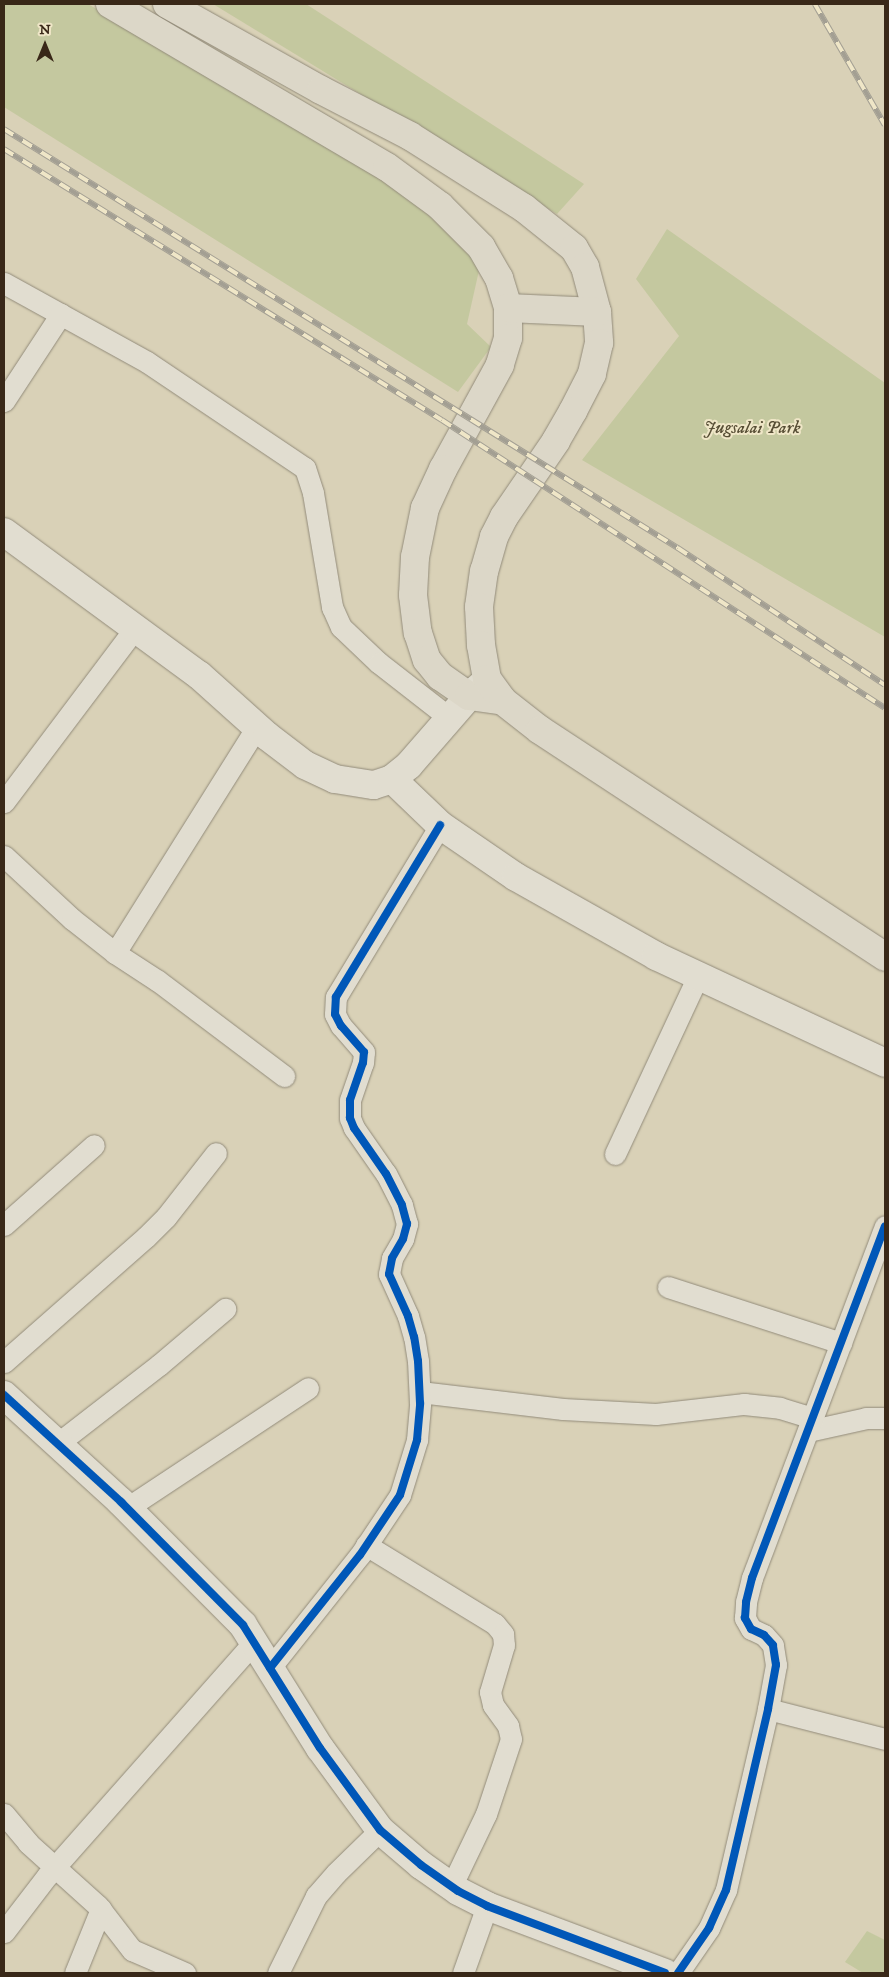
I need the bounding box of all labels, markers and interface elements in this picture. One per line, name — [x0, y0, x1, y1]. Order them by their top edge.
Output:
north arrow — [20, 20, 70, 70]
text: N — [39, 21, 51, 39]
park label: Jugsalai Park — [704, 417, 800, 439]

